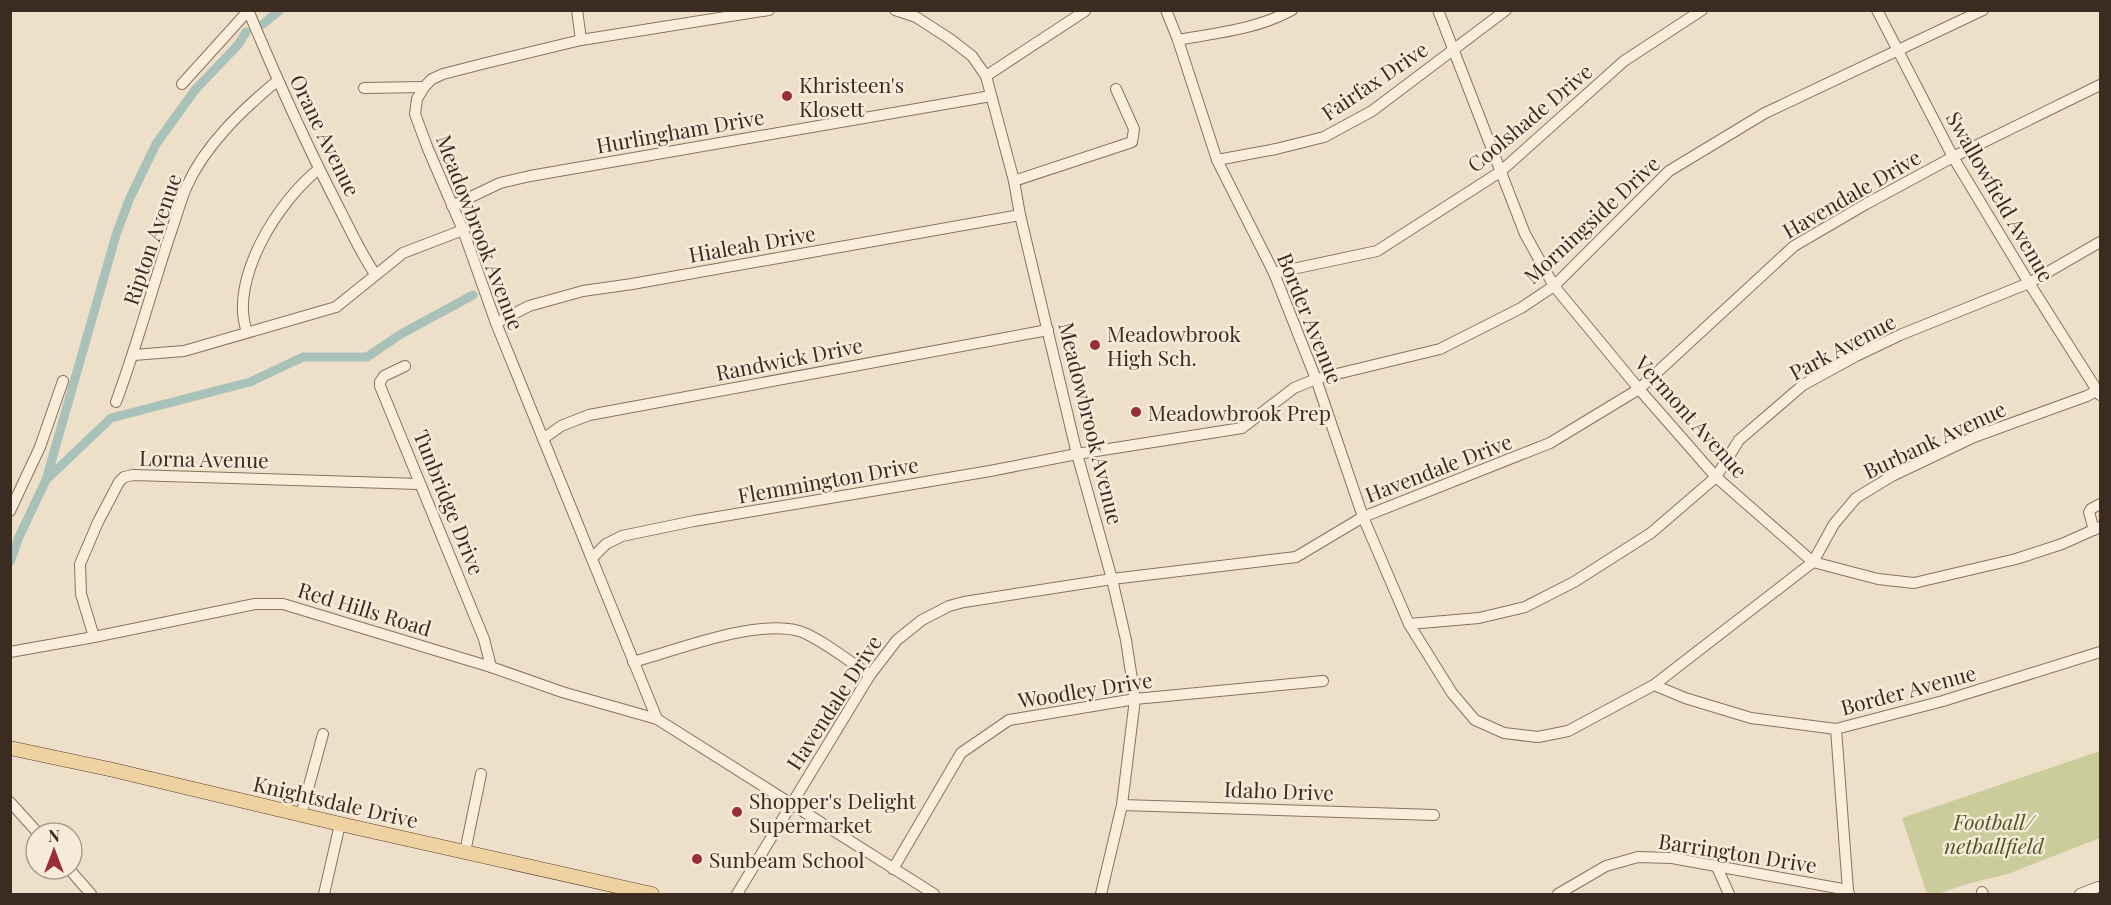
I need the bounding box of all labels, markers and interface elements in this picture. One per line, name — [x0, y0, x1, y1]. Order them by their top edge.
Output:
street label: Fairfax Drive — [1315, 34, 1433, 126]
street label: Coolshade Drive — [1461, 56, 1597, 178]
street label: Orane Avenue — [284, 69, 368, 201]
place label: Khristeen's Klosett — [799, 70, 904, 122]
marker: Khristeen's Klosett — [780, 89, 794, 103]
street label: Hurlingham Drive — [594, 101, 766, 159]
street label: Swallowfield Avenue — [1941, 106, 2061, 286]
street label: Meadowbrook Avenue — [431, 130, 531, 334]
street label: Havendale Drive — [1777, 142, 1925, 244]
street label: Morningside Drive — [1517, 149, 1665, 289]
street label: Ripton Avenue — [115, 170, 187, 308]
street label: Hialeah Drive — [686, 218, 818, 268]
street label: Border Avenue — [1272, 248, 1350, 388]
street label: Park Avenue — [1784, 306, 1900, 386]
street label: Meadowbrook Avenue — [1053, 319, 1131, 527]
place label: Meadowbrook High Sch. — [1107, 319, 1241, 371]
street label: Randwick Drive — [713, 330, 865, 386]
marker: Meadowbrook High Sch. — [1088, 338, 1102, 352]
street label: Vermont Avenue — [1629, 348, 1754, 483]
street label: Burbank Avenue — [1858, 394, 2010, 484]
place label: Meadowbrook Prep — [1148, 398, 1331, 426]
marker: Meadowbrook Prep — [1129, 405, 1143, 419]
street label: Tunbridge Drive — [408, 425, 492, 579]
street label: Havendale Drive — [1361, 426, 1515, 508]
street label: Lorna Avenue — [139, 443, 269, 473]
street label: Flemmington Drive — [735, 449, 921, 509]
street label: Red Hills Road — [295, 574, 435, 642]
street label: Havendale Drive — [779, 629, 887, 775]
street label: Border Avenue — [1837, 657, 1979, 721]
street label: Woodley Drive — [1015, 665, 1154, 714]
street label: Knightsdale Drive — [251, 768, 421, 834]
street label: Idaho Drive — [1224, 774, 1334, 806]
place label: Shopper's Delight Supermarket — [749, 786, 917, 838]
marker: Shopper's Delight Supermarket — [730, 805, 744, 819]
park label: Football/ netballfield — [1944, 807, 2045, 859]
north arrow — [24, 821, 84, 881]
text: N — [48, 825, 60, 846]
street label: Barrington Drive — [1657, 826, 1819, 878]
place label: Sunbeam School — [709, 845, 865, 873]
marker: Sunbeam School — [690, 852, 704, 866]

